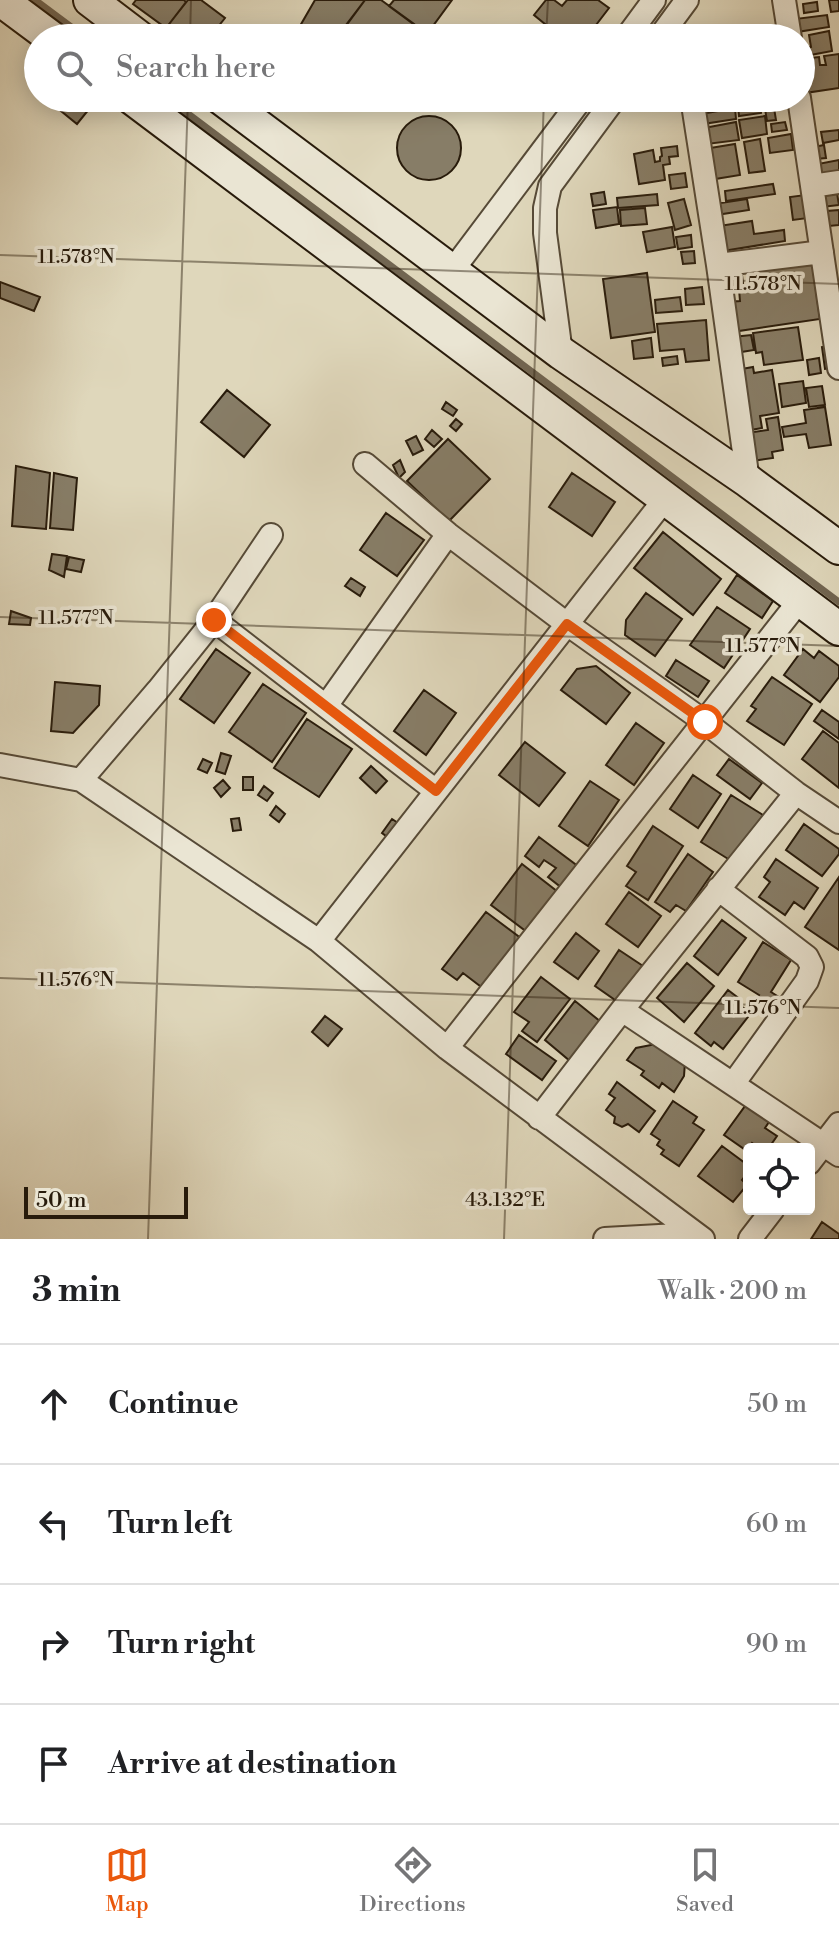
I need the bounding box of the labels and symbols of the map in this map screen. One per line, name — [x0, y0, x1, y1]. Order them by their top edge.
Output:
text: 11.578°N — [37, 245, 115, 270]
text: 11.578°N — [724, 272, 802, 297]
route end — [196, 602, 232, 638]
text: 11.577°N — [38, 606, 114, 631]
text: 11.577°N — [725, 634, 801, 659]
route start — [687, 704, 723, 740]
text: 11.576°N — [38, 968, 114, 993]
text: 11.576°N — [725, 996, 801, 1021]
scale bar — [24, 1183, 188, 1219]
text: 43.132°E — [465, 1188, 545, 1213]

